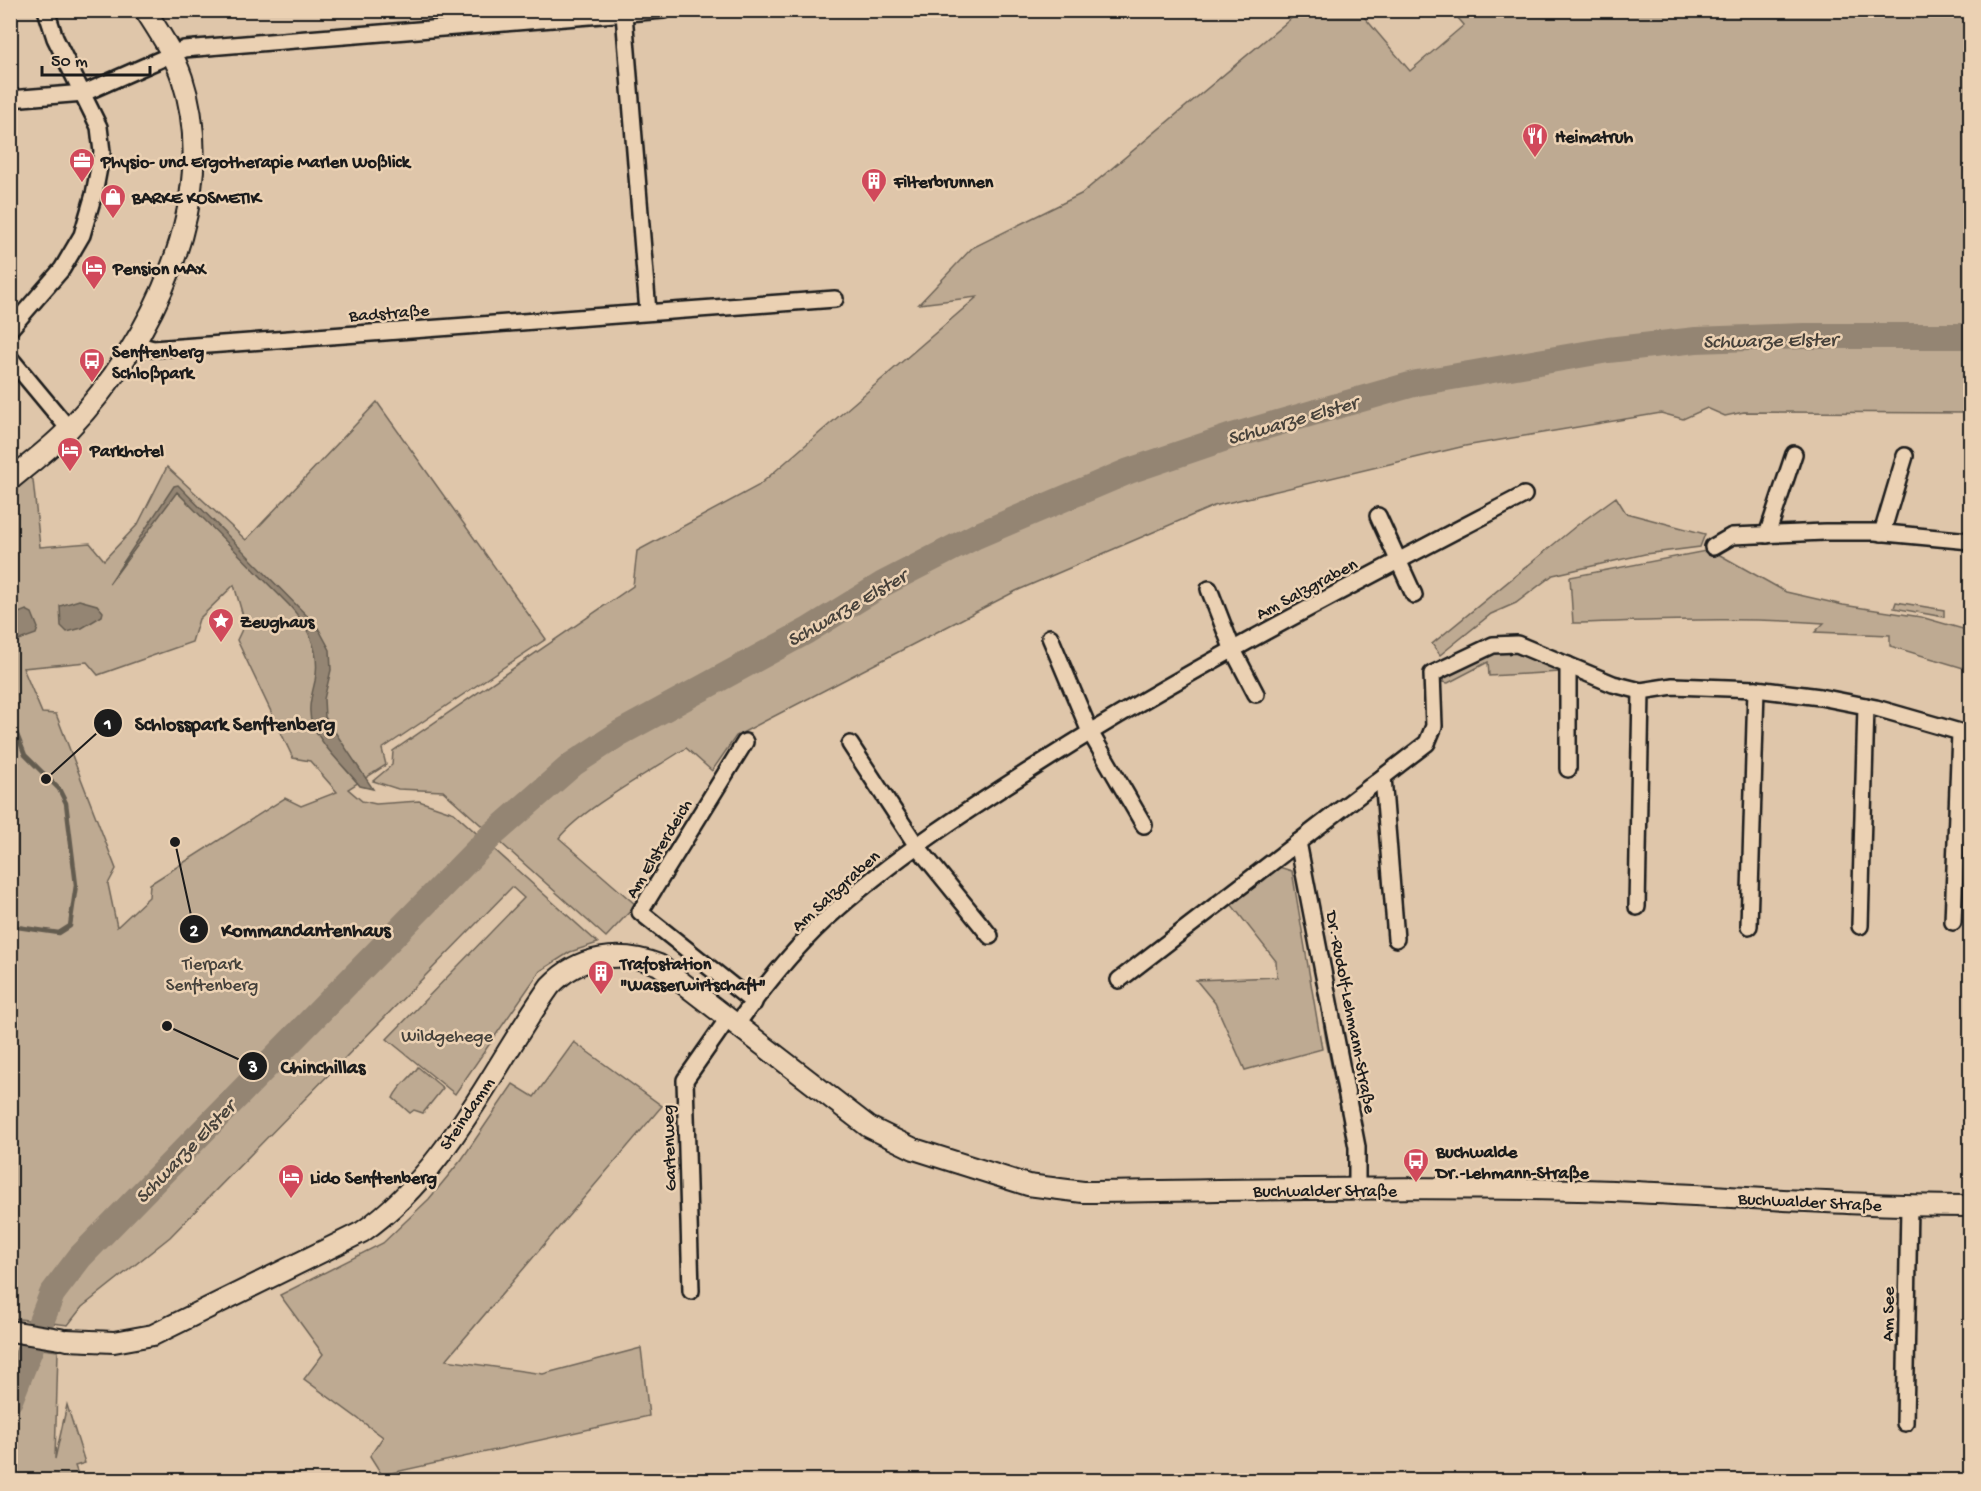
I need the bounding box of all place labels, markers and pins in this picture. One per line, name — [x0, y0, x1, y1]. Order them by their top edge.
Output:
restaurant icon: Heimatruh — [1520, 121, 1550, 159]
place label: Heimatruh — [1555, 128, 1633, 149]
office icon: Physio- und Ergotherapie Marlen Woßlick — [67, 146, 97, 184]
place label: Physio- und Ergotherapie Marlen Woßlick — [100, 153, 412, 174]
building icon: Filterbrunnen — [859, 166, 889, 204]
place label: Filterbrunnen — [893, 173, 994, 194]
shop icon: BARKE KOSMETIK — [98, 182, 128, 220]
place label: BARKE KOSMETIK — [131, 189, 263, 210]
hotel icon: Pension MAX — [79, 253, 109, 291]
place label: Pension MAX — [112, 260, 208, 281]
place label: Senftenberg Schloßpark — [112, 343, 204, 385]
bus stop icon: Senftenberg Schloßpark — [77, 346, 107, 384]
hotel icon: Parkhotel — [55, 435, 85, 473]
place label: Parkhotel — [89, 442, 164, 463]
place icon: Zeughaus — [206, 606, 236, 644]
place label: Zeughaus — [240, 613, 316, 634]
callout: Schlosspark Senftenberg — [93, 704, 347, 742]
callout: Kommandantenhaus — [179, 910, 402, 948]
place label: Trafostation "Wasserwirtschaft" — [618, 955, 766, 997]
building icon: Trafostation "Wasserwirtschaft" — [586, 958, 616, 996]
callout: Chinchillas — [238, 1047, 377, 1085]
place label: Buchwalde Dr.-Lehmann-Straße — [1434, 1143, 1589, 1185]
bus stop icon: Buchwalde Dr.-Lehmann-Straße — [1401, 1146, 1431, 1184]
hotel icon: Lido Senftenberg — [276, 1162, 306, 1200]
place label: Lido Senftenberg — [310, 1169, 437, 1190]

